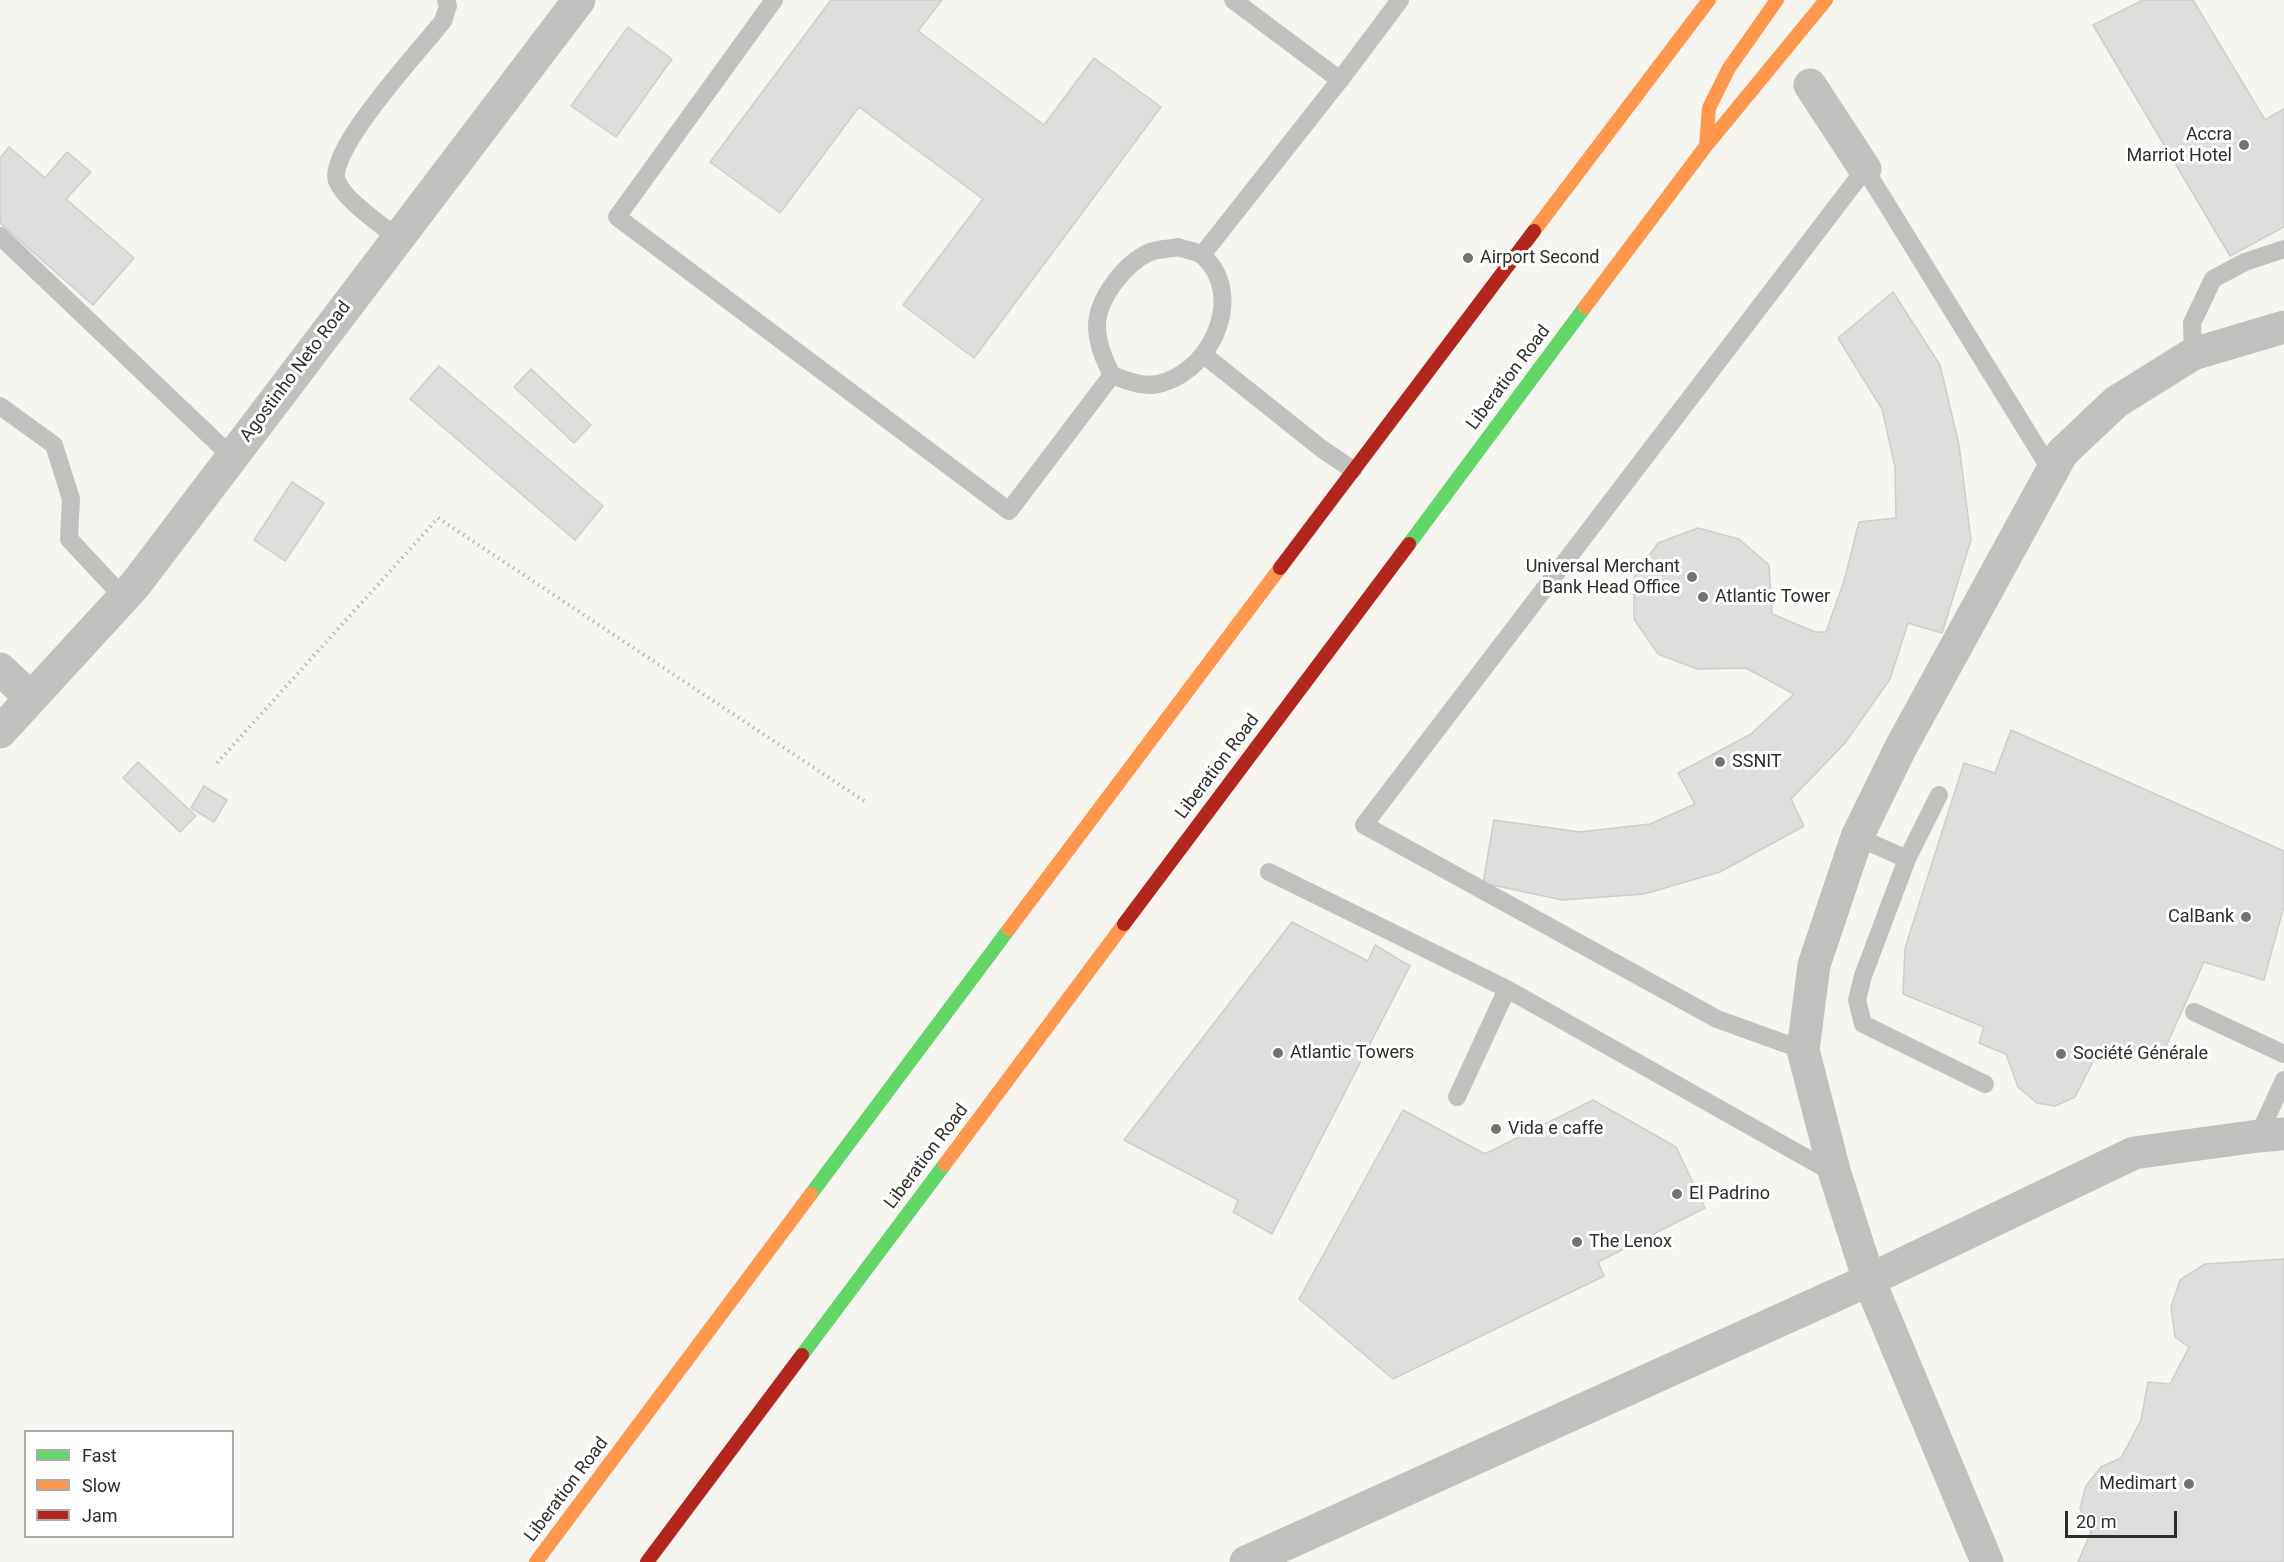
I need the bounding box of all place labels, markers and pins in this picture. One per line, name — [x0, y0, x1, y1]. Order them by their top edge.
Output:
place label: Accra Marriot Hotel — [2126, 124, 2232, 166]
marker: Accra Marriot Hotel — [2237, 138, 2251, 152]
place label: Airport Second — [1480, 247, 1599, 269]
marker: Airport Second — [1461, 251, 1475, 265]
place label: Universal Merchant Bank Head Office — [1526, 556, 1680, 598]
marker: Universal Merchant Bank Head Office — [1685, 570, 1699, 584]
place label: Atlantic Tower — [1715, 586, 1830, 608]
marker: Atlantic Tower — [1696, 590, 1710, 604]
place label: SSNIT — [1732, 751, 1782, 773]
marker: SSNIT — [1713, 755, 1727, 769]
place label: CalBank — [2168, 906, 2234, 928]
marker: CalBank — [2239, 910, 2253, 924]
place label: Atlantic Towers — [1290, 1042, 1414, 1064]
place label: Société Générale — [2073, 1043, 2208, 1065]
marker: Atlantic Towers — [1271, 1046, 1285, 1060]
marker: Société Générale — [2054, 1047, 2068, 1061]
place label: Vida e caffe — [1508, 1118, 1603, 1140]
marker: Vida e caffe — [1489, 1122, 1503, 1136]
place label: El Padrino — [1689, 1183, 1770, 1205]
marker: El Padrino — [1670, 1187, 1684, 1201]
place label: The Lenox — [1589, 1231, 1672, 1253]
marker: The Lenox — [1570, 1235, 1584, 1249]
place label: Medimart — [2099, 1473, 2177, 1495]
marker: Medimart — [2182, 1477, 2196, 1491]

